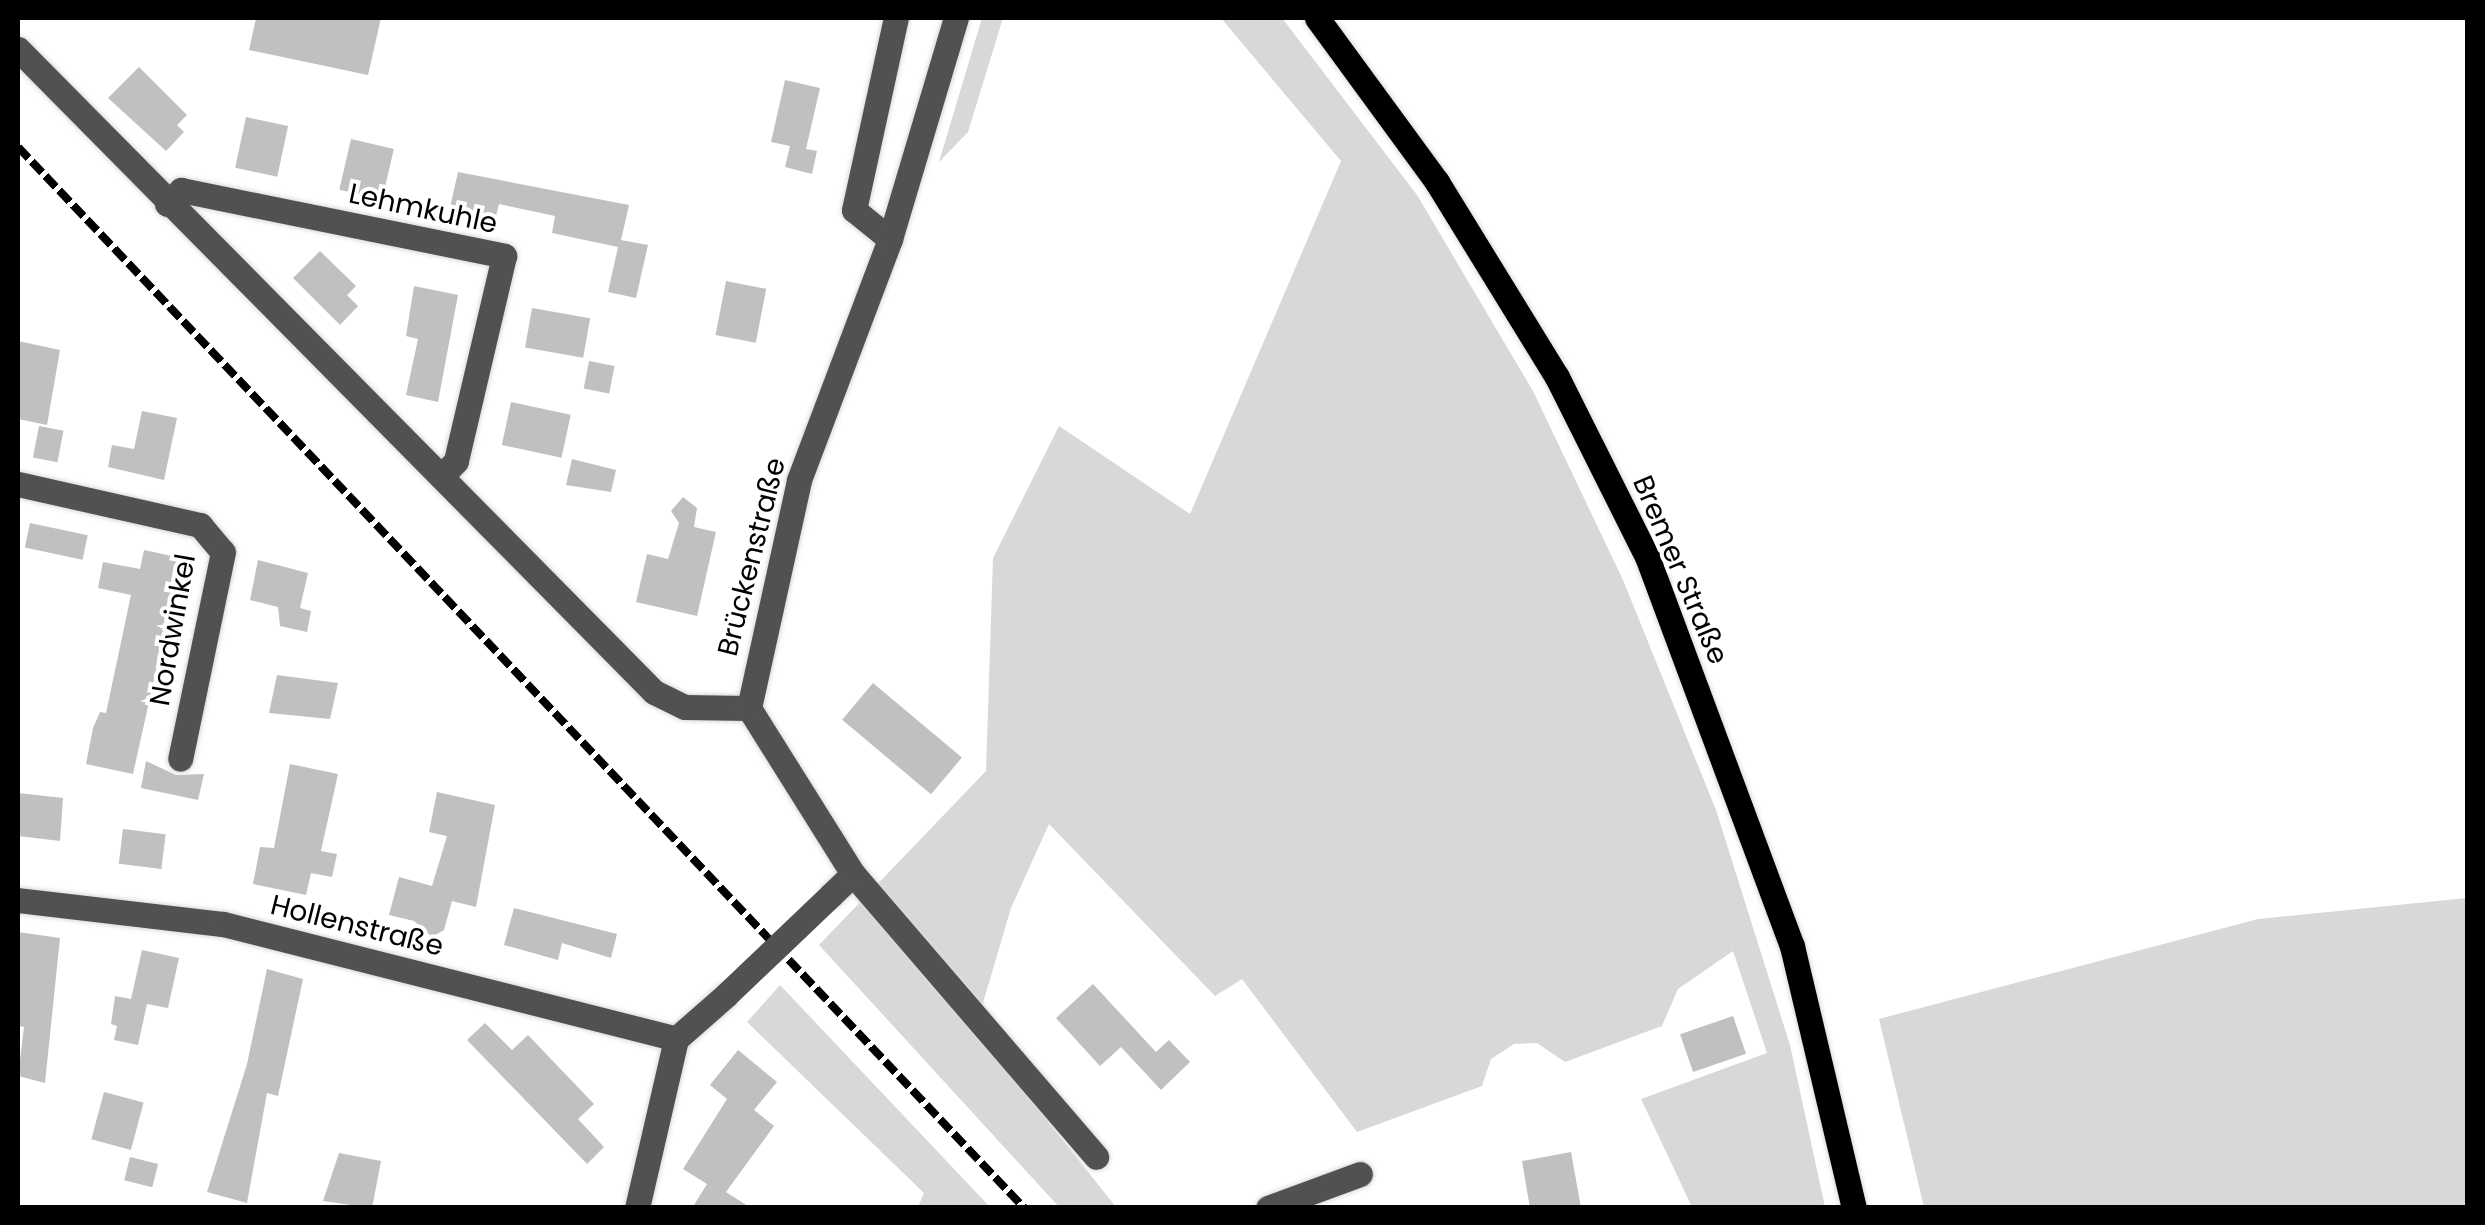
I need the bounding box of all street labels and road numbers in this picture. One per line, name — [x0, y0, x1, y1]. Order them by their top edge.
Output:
street label: Lehmkuhle — [346, 177, 500, 241]
street label: Brückenstraße — [711, 455, 793, 659]
street label: Bremer Straße — [1625, 471, 1735, 669]
street label: Nordwinkel — [143, 552, 203, 708]
street label: Hollenstraße — [267, 888, 447, 964]

